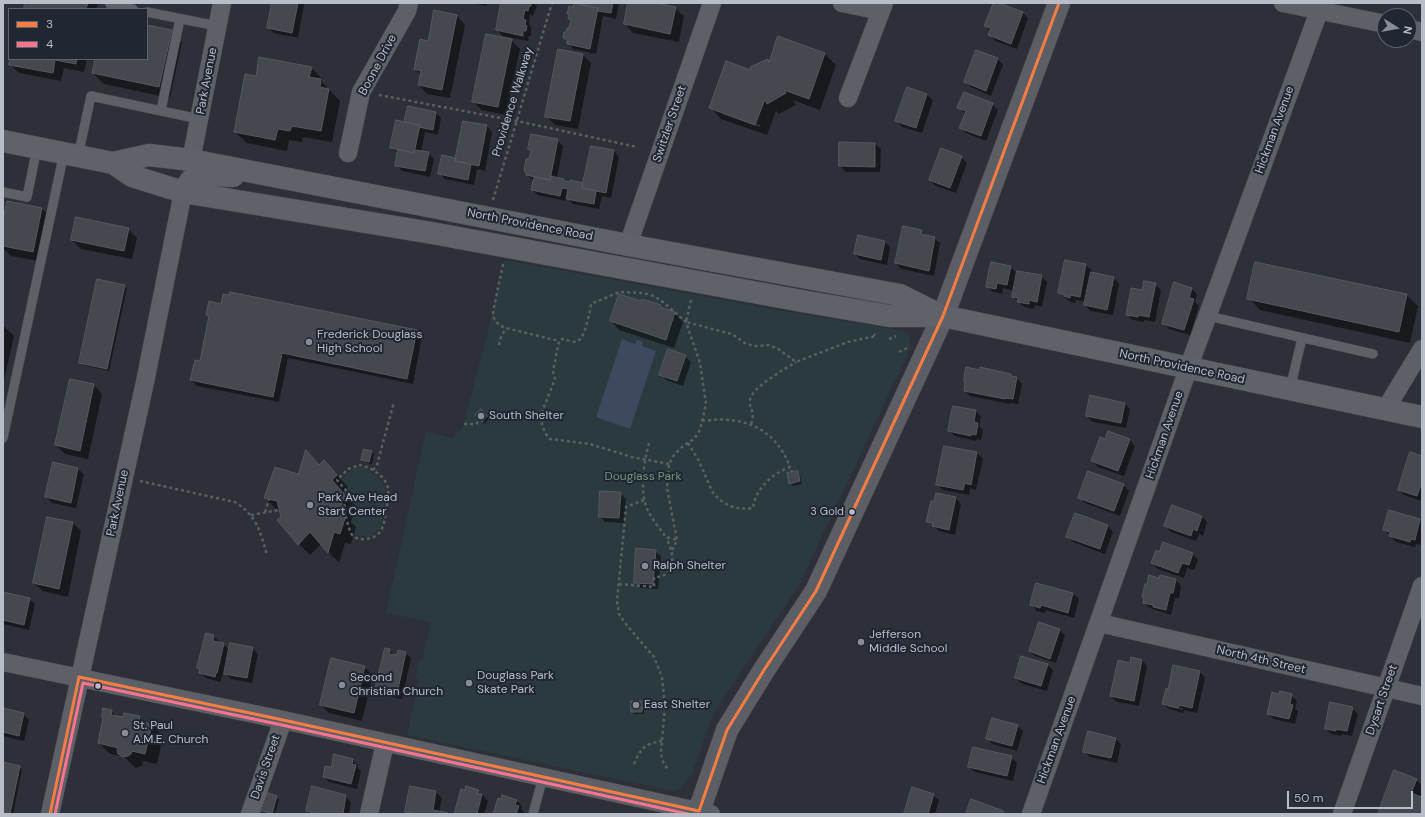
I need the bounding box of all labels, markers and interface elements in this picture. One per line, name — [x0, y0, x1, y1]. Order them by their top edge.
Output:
legend — [8, 8, 148, 60]
north arrow — [1377, 8, 1417, 48]
text: 3 — [46, 16, 53, 32]
text: N — [1400, 25, 1415, 35]
street label: Boone Drive — [356, 32, 400, 98]
text: 4 — [46, 36, 53, 52]
street label: Park Avenue — [193, 46, 221, 116]
street label: Providence Walkway — [490, 46, 536, 158]
street label: Switzler Street — [650, 84, 690, 164]
street label: Hickman Avenue — [1252, 84, 1298, 176]
street label: North Providence Road — [466, 206, 594, 244]
place label: Frederick Douglass High School — [317, 328, 422, 356]
marker: Frederick Douglass High School — [304, 337, 314, 347]
street label: North Providence Road — [1118, 347, 1246, 387]
street label: Hickman Avenue — [1143, 389, 1187, 481]
place label: South Shelter — [489, 409, 564, 423]
marker: South Shelter — [476, 411, 486, 421]
street label: Park Avenue — [104, 468, 132, 538]
park label: Douglass Park — [604, 470, 682, 484]
place label: Park Ave Head Start Center — [318, 491, 397, 519]
marker: Park Ave Head Start Center — [305, 500, 315, 510]
place label: 3 Gold — [810, 505, 844, 519]
marker: 3 Gold — [847, 507, 857, 517]
place label: Ralph Shelter — [653, 559, 726, 573]
marker: Ralph Shelter — [640, 561, 650, 571]
place label: Jefferson Middle School — [869, 628, 947, 656]
marker: Jefferson Middle School — [856, 637, 866, 647]
street label: North 4th Street — [1215, 643, 1307, 677]
street label: Dysart Street — [1363, 663, 1401, 737]
place label: Douglass Park Skate Park — [477, 669, 554, 697]
place label: Second Christian Church — [350, 671, 443, 699]
marker: Douglass Park Skate Park — [464, 678, 474, 688]
marker: Second Christian Church — [337, 680, 347, 690]
unlabelled marker — [93, 681, 103, 691]
street label: Hickman Avenue — [1034, 694, 1080, 786]
place label: East Shelter — [644, 698, 710, 712]
marker: East Shelter — [631, 700, 641, 710]
place label: St. Paul A.M.E. Church — [133, 719, 209, 747]
marker: St. Paul A.M.E. Church — [120, 728, 130, 738]
street label: Davis Street — [248, 733, 284, 801]
scale bar — [1289, 783, 1415, 809]
text: 50 m — [1294, 790, 1323, 806]

